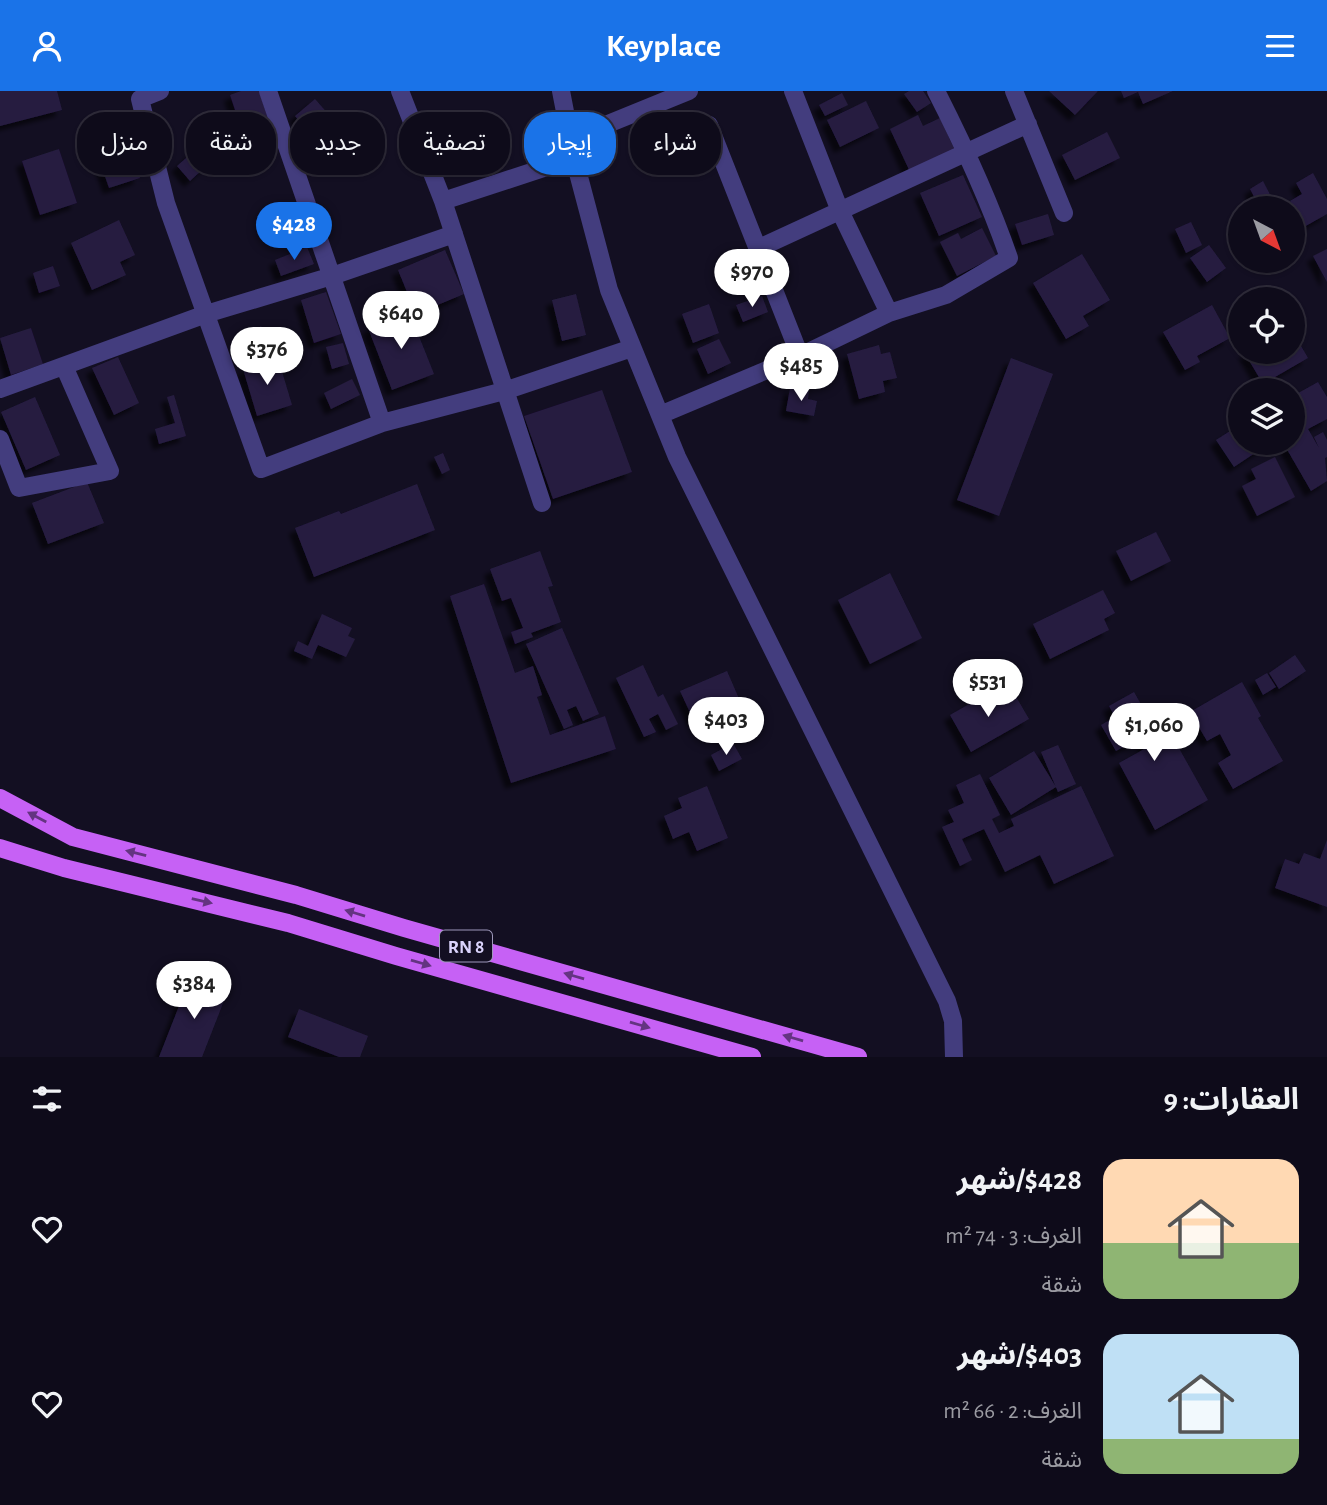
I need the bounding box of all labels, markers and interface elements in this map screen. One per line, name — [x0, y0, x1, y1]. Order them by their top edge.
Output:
icon: person — [28, 27, 66, 65]
icon: menu — [1261, 27, 1299, 65]
text: Keyplace — [606, 30, 721, 62]
chip: منزل — [77, 112, 172, 175]
chip: شقة — [186, 112, 276, 175]
chip: جديد — [290, 112, 385, 175]
chip: تصفية — [399, 112, 510, 175]
chip: إيجار — [524, 112, 616, 175]
chip: شراء — [630, 112, 721, 175]
north arrow — [1228, 196, 1306, 273]
map controls — [1228, 196, 1305, 455]
pin: $428 — [253, 202, 335, 262]
text: $428 — [272, 213, 316, 236]
pin: $970 — [711, 249, 793, 309]
text: $970 — [730, 260, 774, 283]
button: locate — [1228, 287, 1305, 364]
pin: $640 — [360, 292, 442, 351]
text: $640 — [378, 302, 424, 325]
pin: $376 — [226, 327, 308, 387]
text: $376 — [246, 338, 288, 361]
pin: $485 — [760, 343, 842, 403]
text: $485 — [779, 354, 823, 377]
button: layers — [1228, 378, 1305, 455]
pin: $531 — [947, 659, 1029, 719]
text: $531 — [969, 670, 1007, 693]
pin: $403 — [685, 697, 767, 757]
pin: $1,060 — [1097, 703, 1211, 763]
text: $403 — [704, 708, 748, 731]
text: $1,060 — [1125, 714, 1183, 737]
one-way arrow — [27, 811, 46, 823]
one-way arrow — [125, 847, 147, 858]
one-way arrow — [191, 896, 213, 907]
one-way arrow — [345, 907, 366, 918]
road number: RN 8 — [440, 931, 492, 961]
one-way arrow — [410, 958, 432, 969]
pin: $384 — [153, 961, 235, 1021]
one-way arrow — [563, 971, 584, 981]
text: $384 — [172, 972, 216, 995]
one-way arrow — [629, 1020, 651, 1031]
one-way arrow — [782, 1033, 803, 1043]
icon: filters — [28, 1080, 66, 1118]
text: العقارات: 9 — [1164, 1085, 1299, 1115]
text: $428/شهر — [957, 1165, 1082, 1195]
icon: home — [1159, 1187, 1243, 1271]
icon: heart — [28, 1210, 66, 1248]
text: الغرف: 3 · 74 m² — [945, 1225, 1082, 1248]
text: شقة — [1041, 1274, 1082, 1297]
text: $403/شهر — [957, 1340, 1082, 1370]
icon: home — [1159, 1362, 1243, 1446]
icon: heart — [28, 1385, 66, 1423]
text: الغرف: 2 · 66 m² — [943, 1400, 1082, 1423]
text: شقة — [1041, 1449, 1082, 1472]

